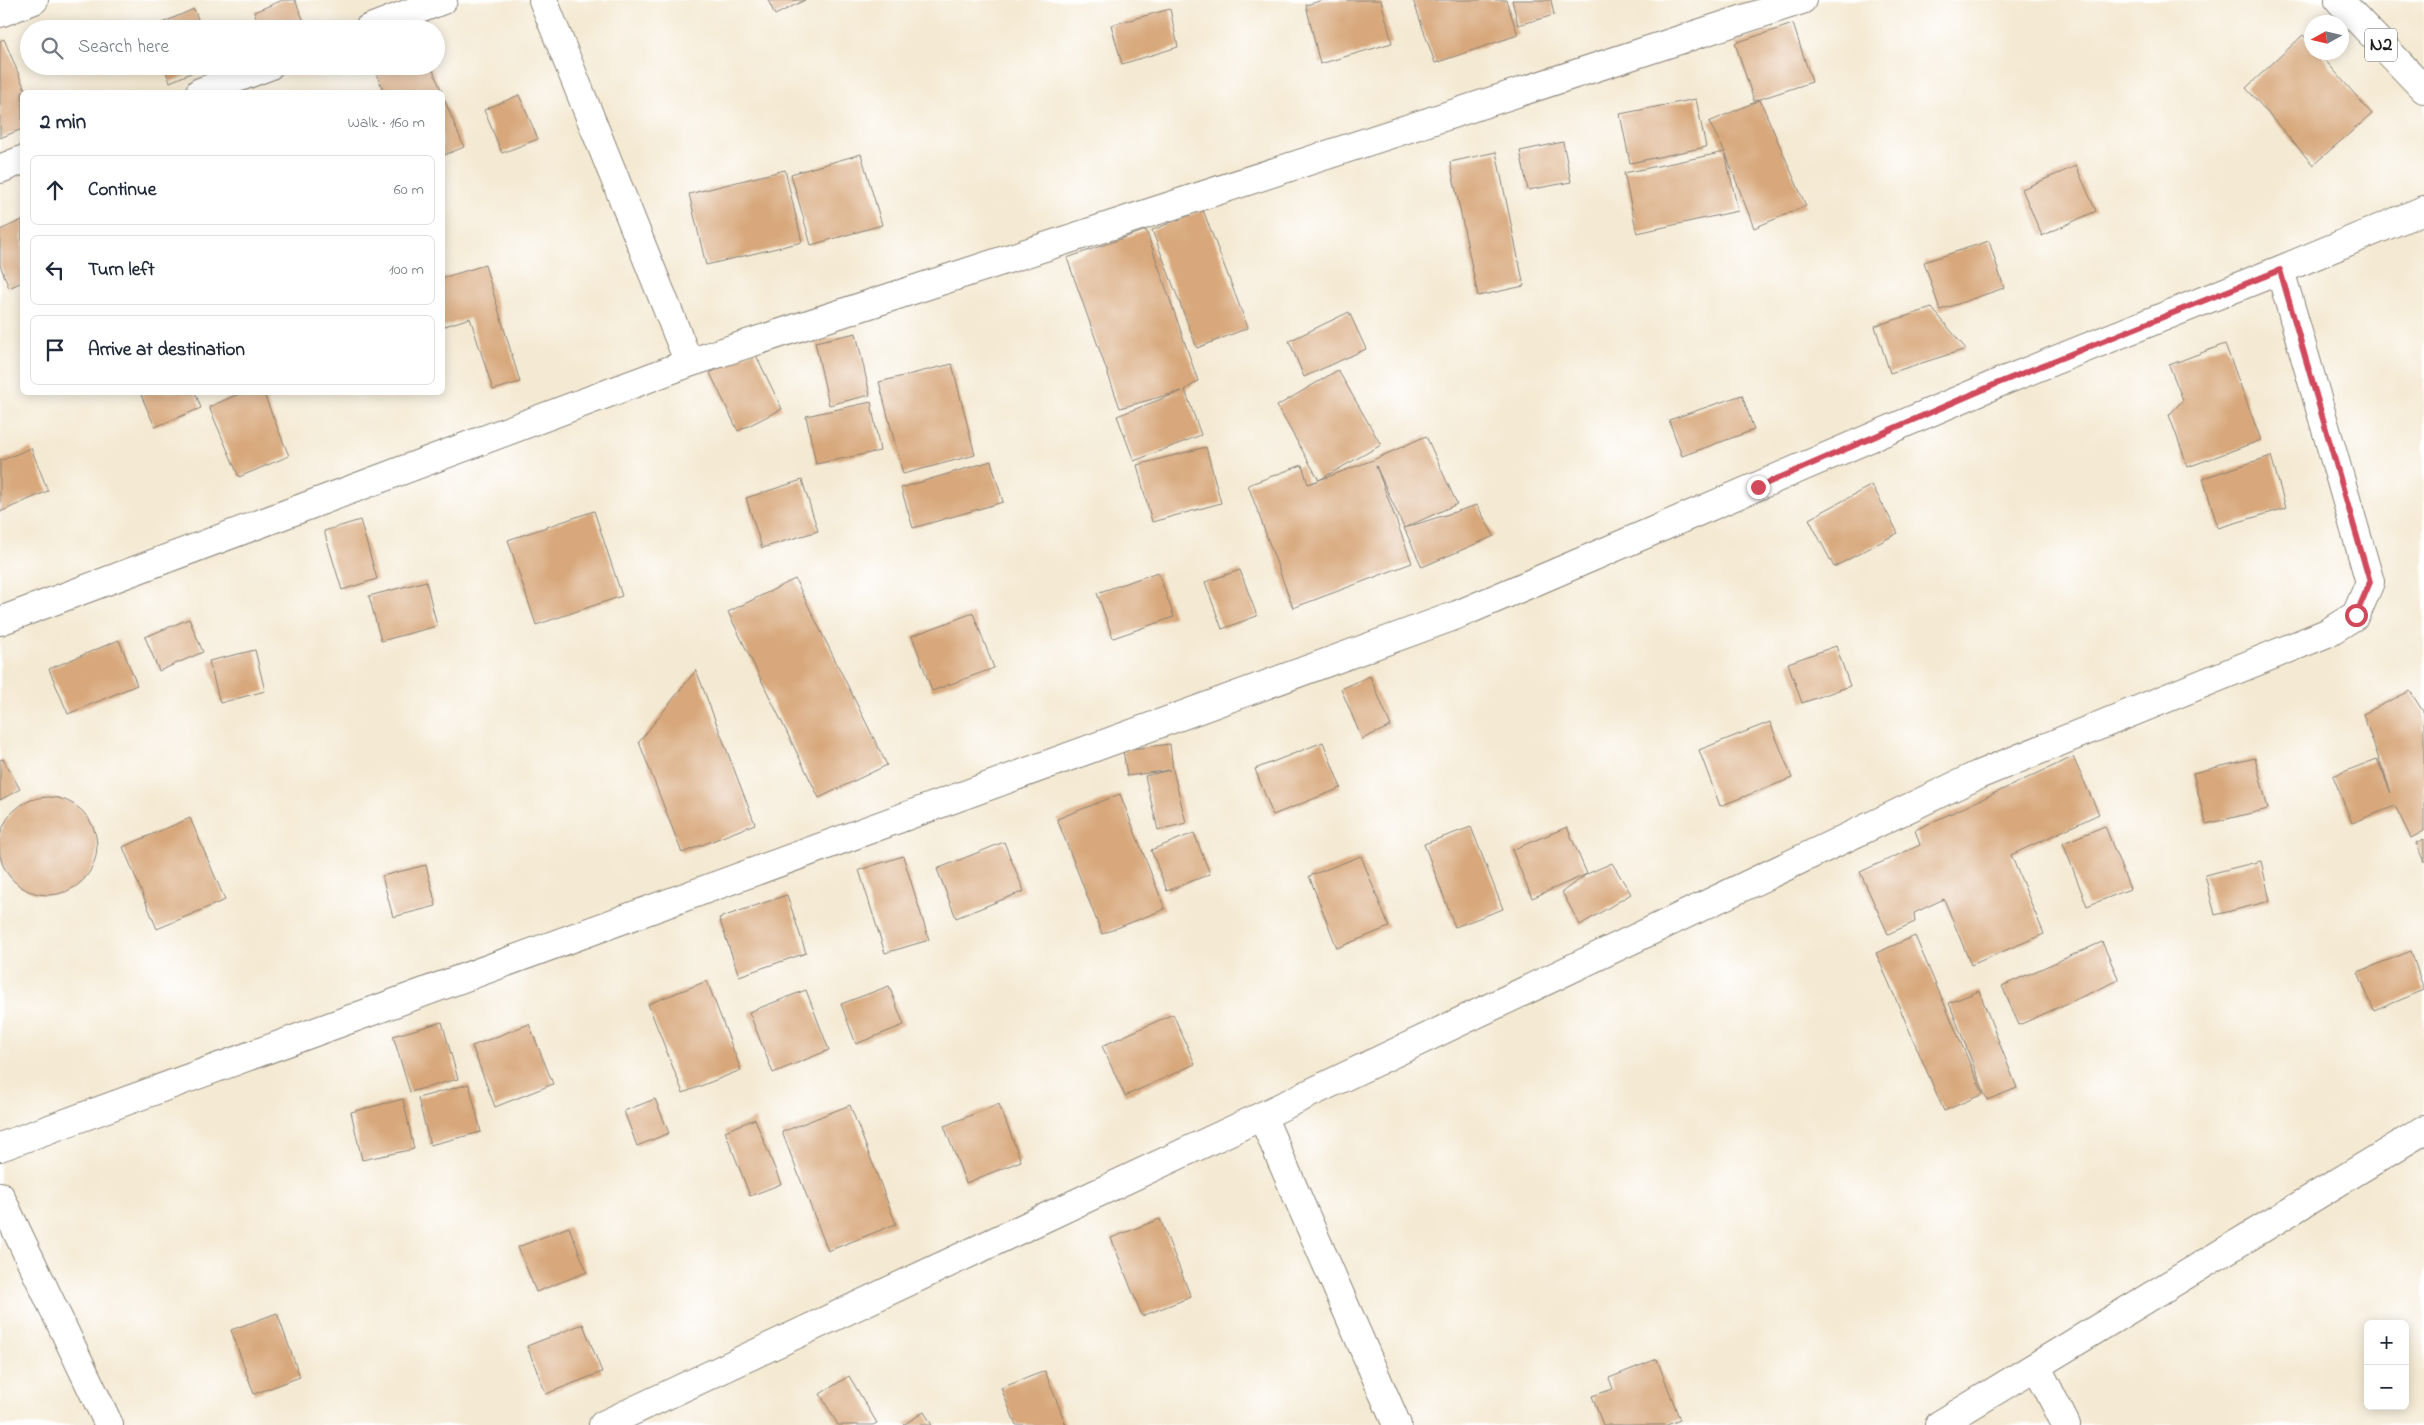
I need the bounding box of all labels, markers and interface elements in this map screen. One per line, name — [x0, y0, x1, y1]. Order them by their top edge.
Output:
north arrow — [2304, 15, 2349, 60]
search box — [20, 20, 445, 75]
road number: N2 — [2365, 28, 2397, 62]
icon: search — [38, 34, 66, 62]
text: Search here — [78, 34, 169, 61]
text: 2 min — [40, 108, 86, 138]
text: Walk · 160 m — [347, 111, 425, 135]
icon: ahead — [41, 176, 69, 204]
text: Continue — [88, 177, 156, 204]
text: 60 m — [394, 178, 424, 202]
icon: left — [41, 256, 69, 284]
text: Turn left — [88, 257, 155, 284]
text: 100 m — [389, 258, 424, 282]
icon: arrive — [41, 336, 69, 364]
text: Arrive at destination — [88, 337, 245, 364]
route end — [1747, 476, 1770, 499]
route start — [2345, 604, 2368, 627]
map controls — [2364, 1320, 2409, 1410]
button: + — [2364, 1320, 2409, 1365]
button: − — [2364, 1365, 2409, 1410]

